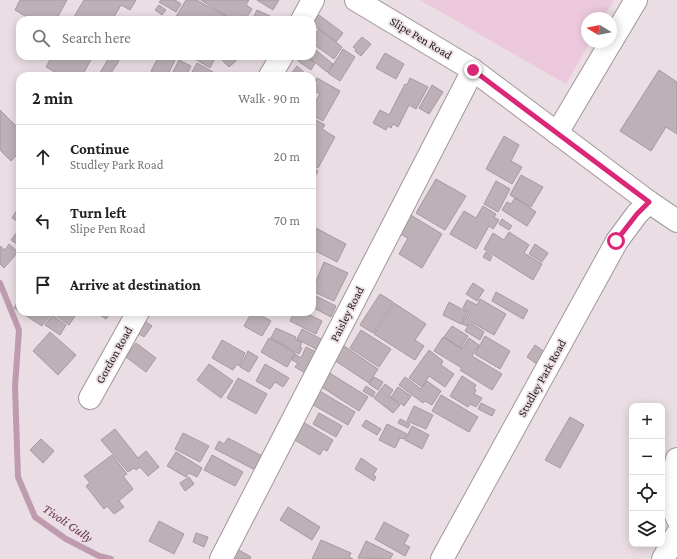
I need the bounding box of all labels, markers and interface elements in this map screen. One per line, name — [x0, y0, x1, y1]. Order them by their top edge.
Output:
north arrow — [581, 12, 617, 48]
street label: Slipe Pen Road — [387, 14, 455, 62]
search box — [16, 16, 316, 60]
icon: search — [30, 27, 52, 49]
text: Search here — [62, 30, 131, 46]
route end — [464, 61, 482, 79]
text: 2 min — [32, 89, 73, 108]
text: Walk · 90 m — [238, 91, 300, 106]
text: Continue — [70, 141, 129, 157]
icon: ahead — [32, 146, 54, 168]
text: 20 m — [274, 149, 300, 164]
text: Studley Park Road — [70, 157, 164, 172]
text: Turn left — [70, 205, 126, 221]
icon: left — [32, 210, 54, 232]
text: 70 m — [274, 213, 300, 228]
text: Slipe Pen Road — [70, 221, 146, 236]
route start — [607, 232, 625, 250]
icon: arrive — [32, 274, 54, 296]
text: Arrive at destination — [70, 277, 201, 293]
street label: Paisley Road — [327, 284, 367, 344]
street label: Gordon Road — [93, 324, 136, 386]
street label: Studley Park Road — [515, 336, 569, 419]
map controls — [629, 403, 665, 547]
button: + — [629, 403, 665, 439]
button: − — [629, 439, 665, 475]
button: locate — [629, 475, 665, 511]
water label: Tivoli Gully — [40, 501, 96, 545]
button: layers — [629, 511, 665, 547]

